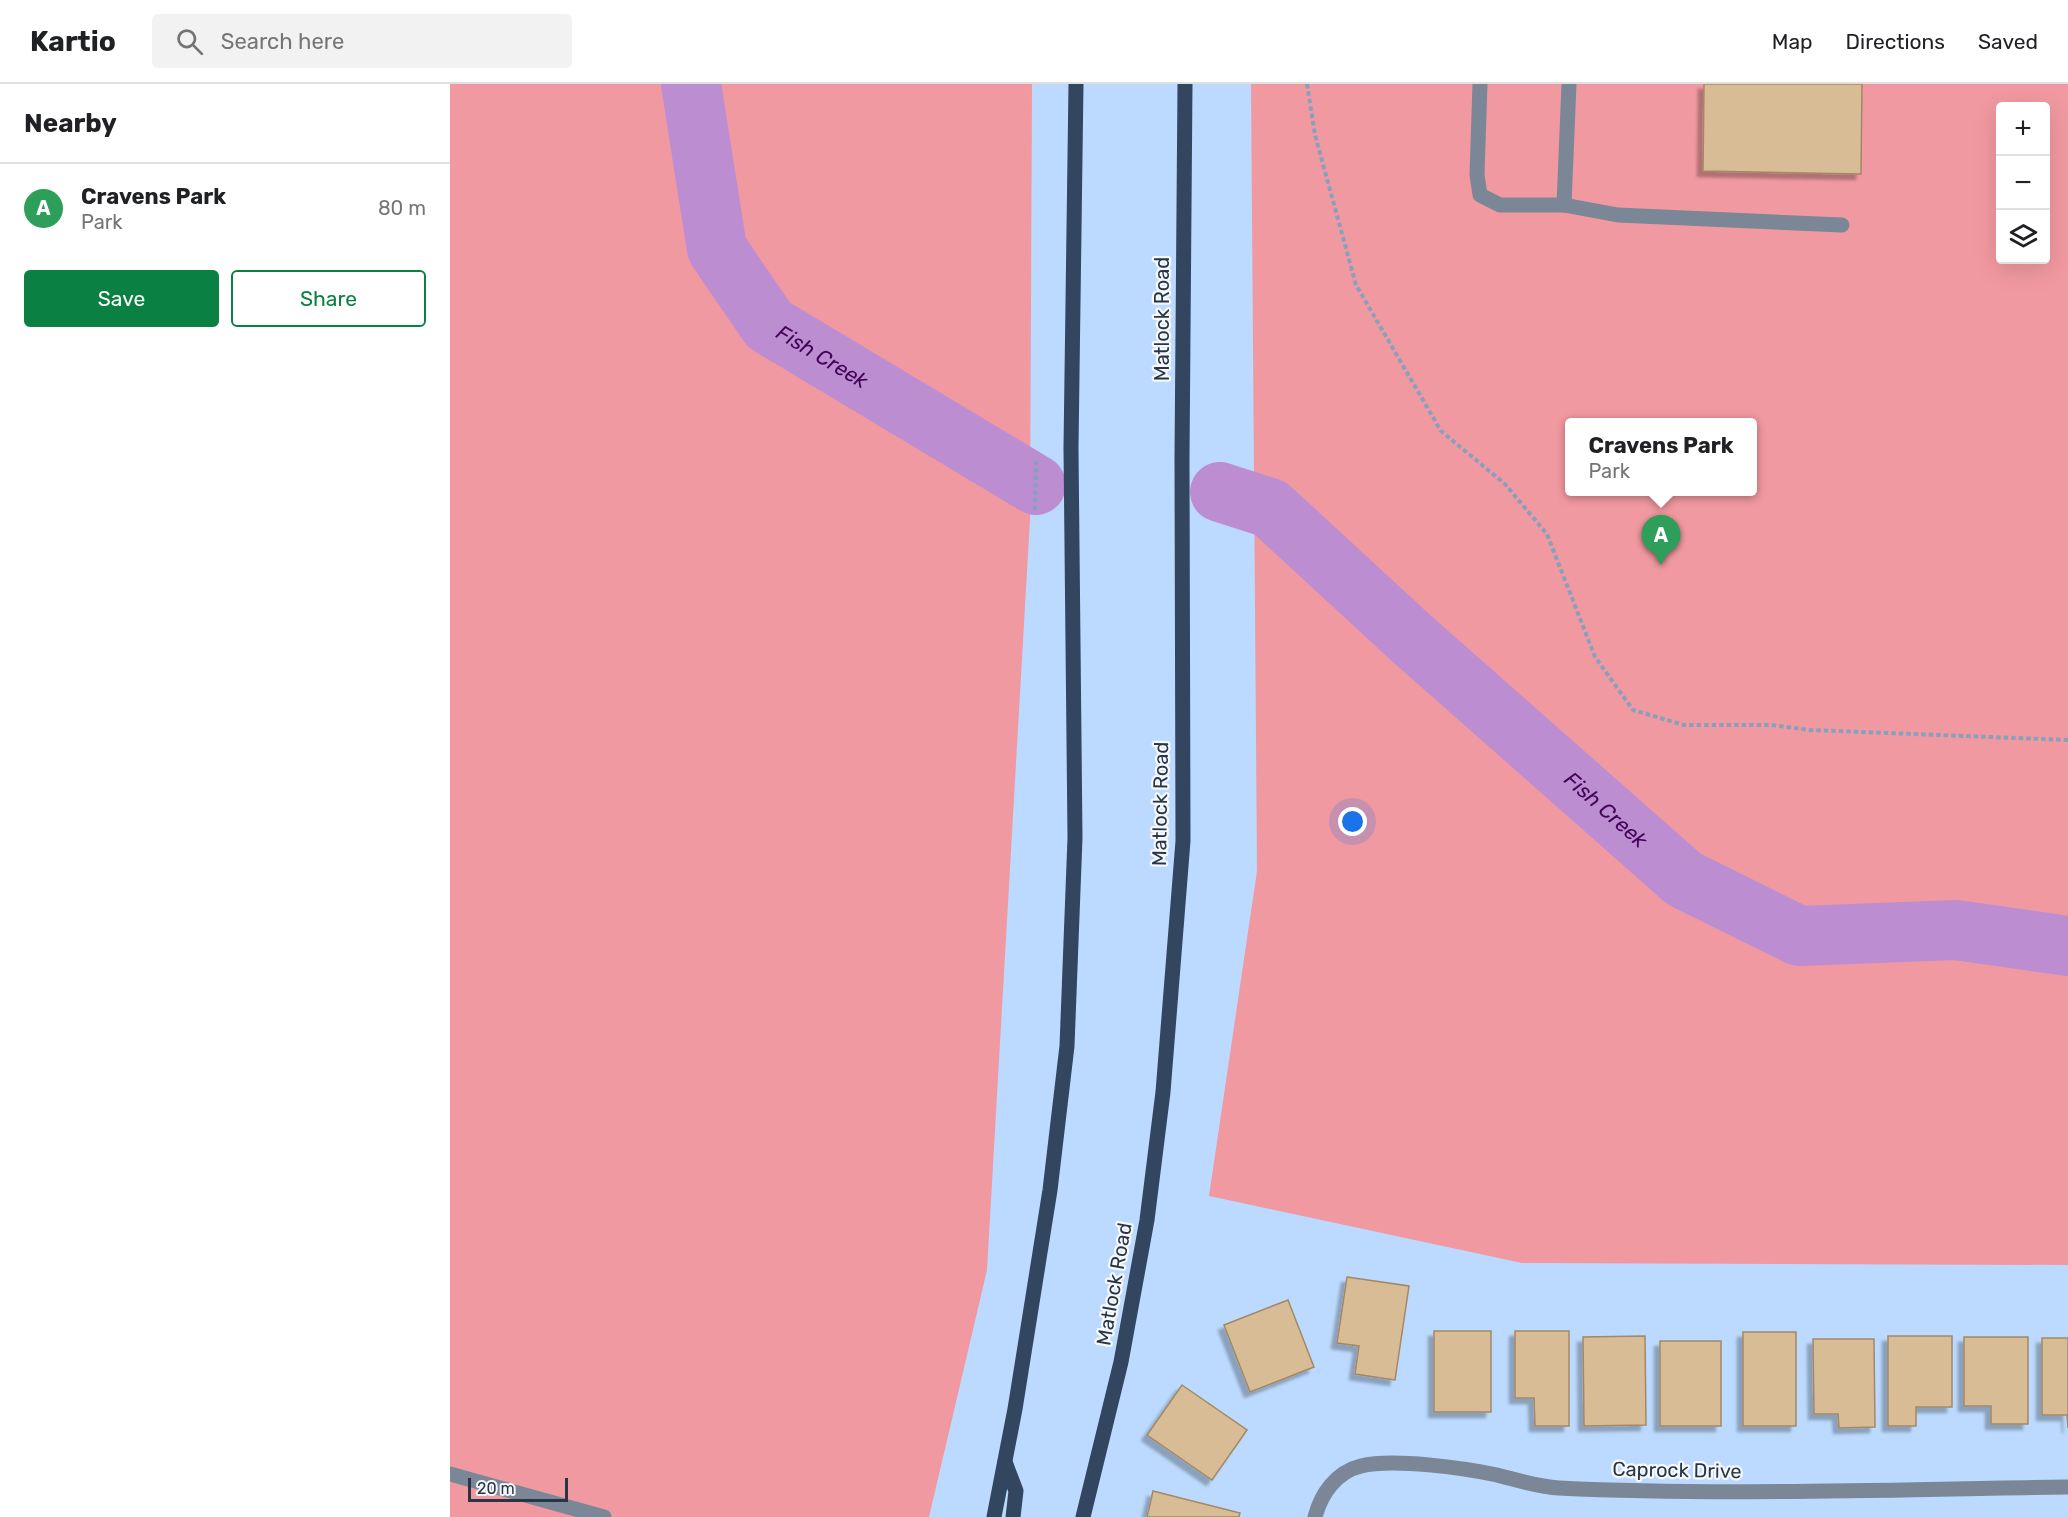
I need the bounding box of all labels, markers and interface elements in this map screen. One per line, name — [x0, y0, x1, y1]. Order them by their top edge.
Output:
search box — [152, 14, 572, 68]
text: Kartio — [30, 25, 116, 58]
icon: search — [173, 25, 206, 58]
text: Search here — [221, 28, 344, 55]
text: Map — [1772, 29, 1813, 54]
text: Directions — [1846, 29, 1945, 54]
text: Saved — [1978, 29, 2038, 54]
map controls — [1996, 102, 2050, 264]
button: + — [1996, 102, 2050, 156]
text: Nearby — [24, 108, 117, 139]
button: − — [1996, 156, 2050, 210]
text: Cravens Park — [81, 183, 226, 210]
text: A — [36, 196, 51, 220]
text: 80 m — [378, 196, 426, 220]
text: Park — [81, 210, 123, 234]
button: layers — [1996, 210, 2050, 264]
street label: Matlock Road — [1150, 257, 1174, 381]
button: Save — [24, 270, 219, 327]
button: Share — [231, 270, 426, 327]
water label: Fish Creek — [772, 319, 874, 394]
popup — [1565, 418, 1757, 496]
text: Cravens Park — [1588, 432, 1734, 459]
text: Park — [1588, 459, 1630, 483]
pin: A — [1642, 516, 1680, 565]
street label: Matlock Road — [1147, 742, 1173, 866]
water label: Fish Creek — [1559, 766, 1654, 853]
your location — [1338, 807, 1367, 836]
street label: Matlock Road — [1091, 1221, 1137, 1347]
street label: Caprock Drive — [1612, 1457, 1742, 1483]
scale bar — [468, 1475, 568, 1502]
text: 20 m — [477, 1479, 515, 1498]

